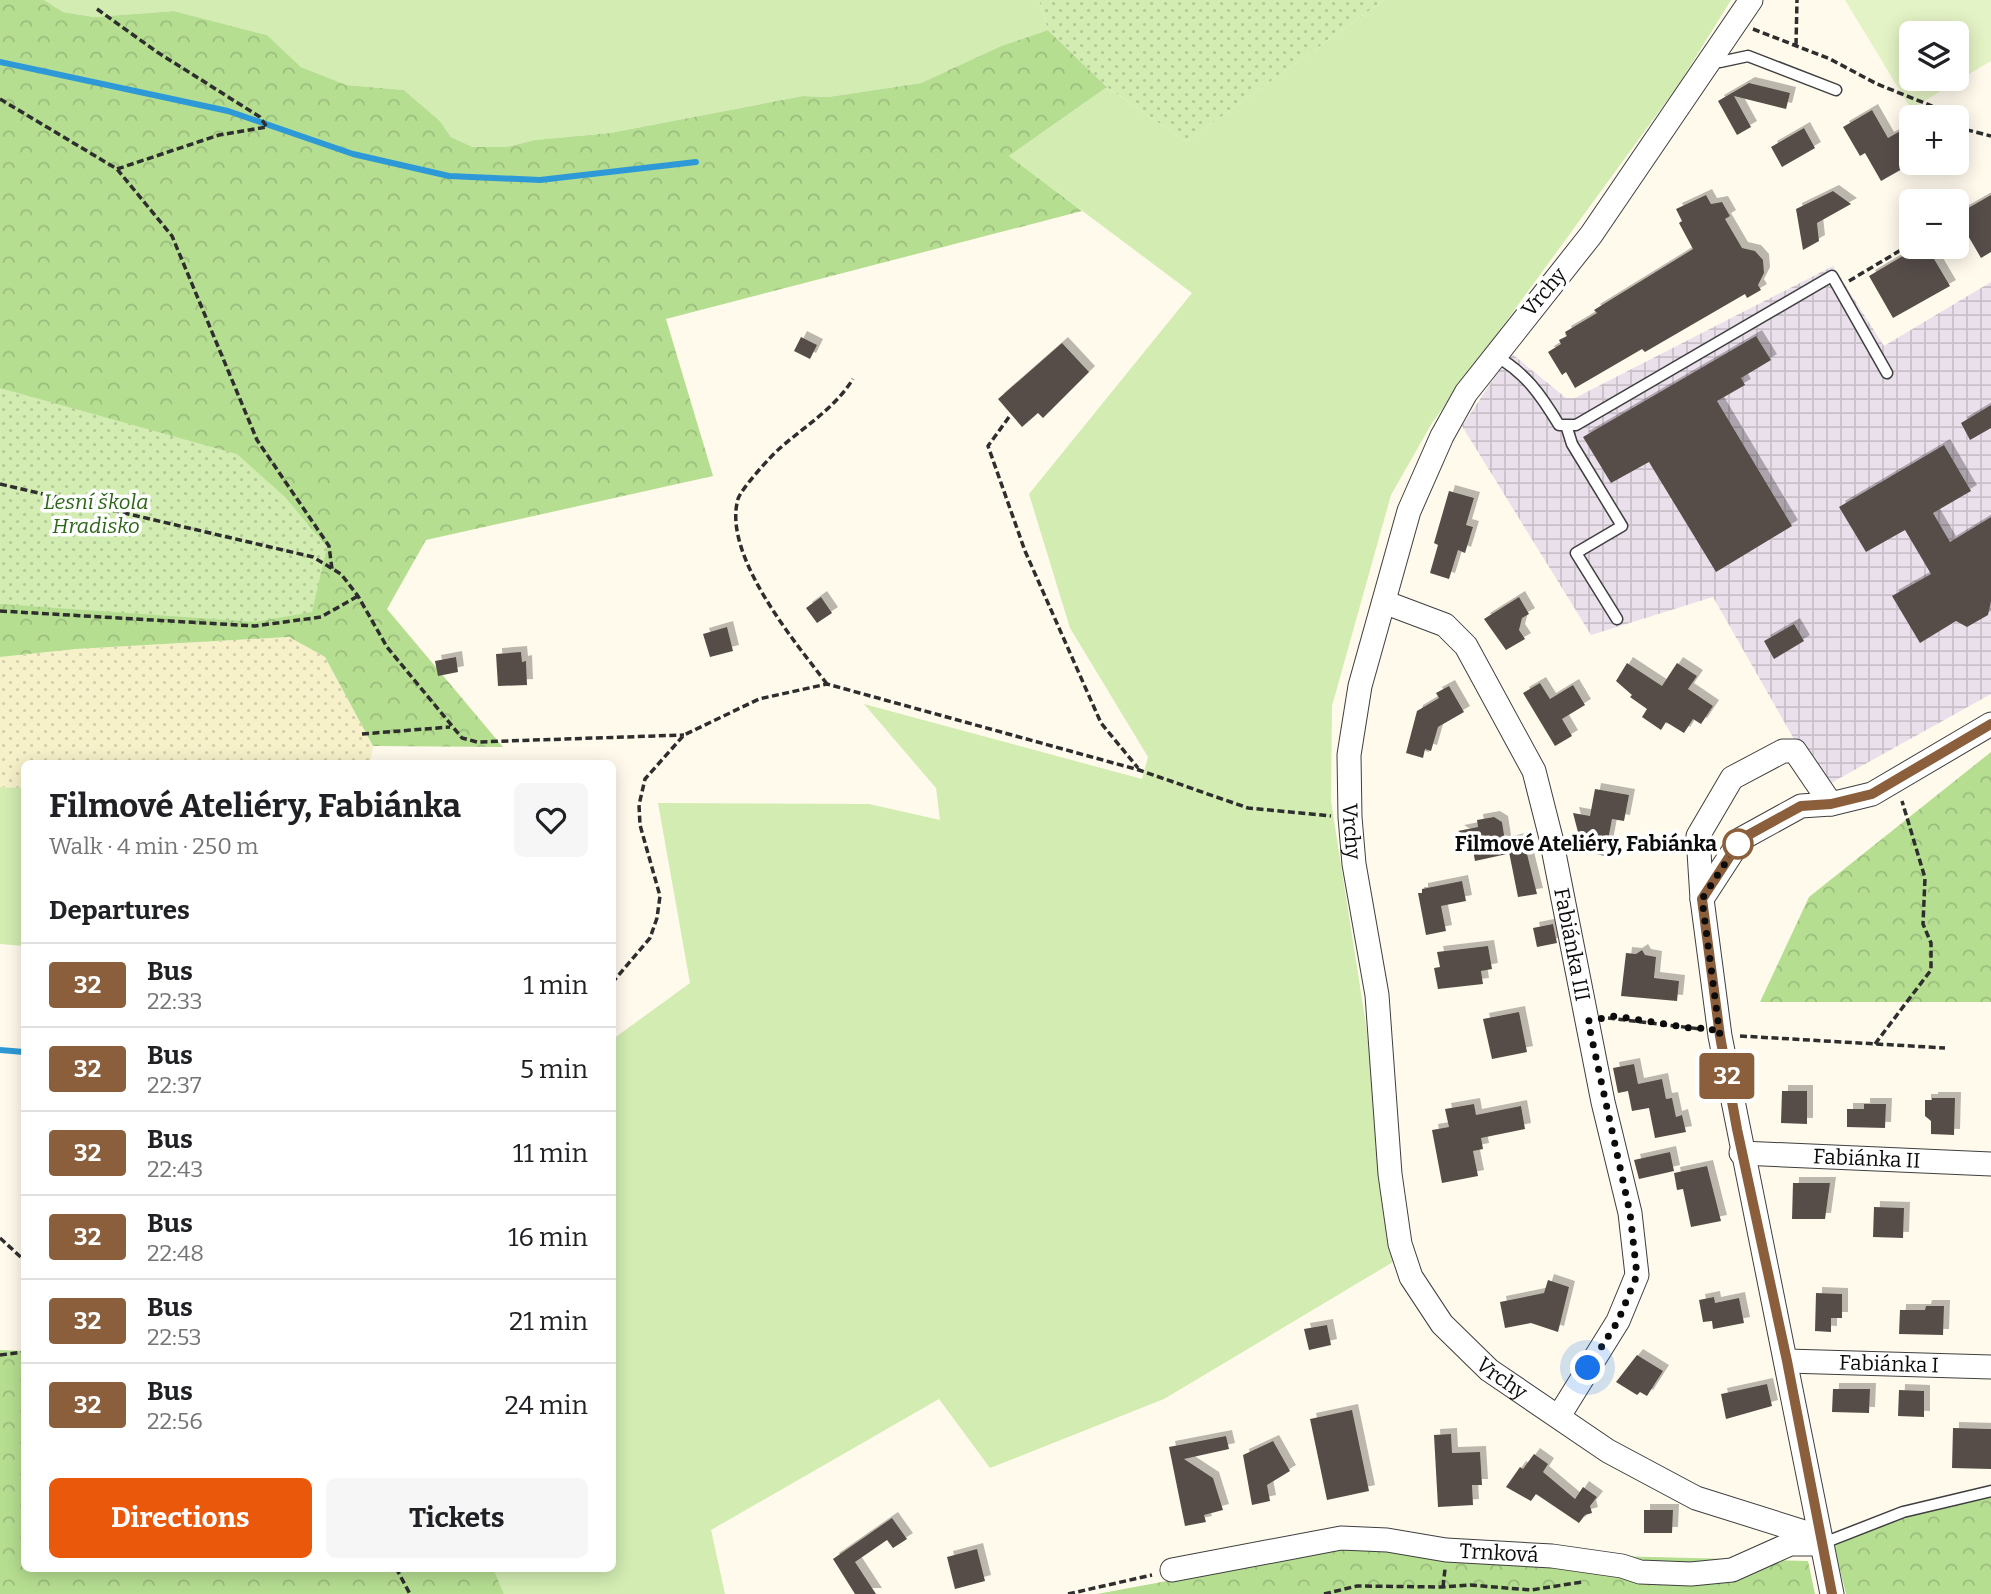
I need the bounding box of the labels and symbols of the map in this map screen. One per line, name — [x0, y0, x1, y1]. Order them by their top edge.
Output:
street label: Vrchy — [1516, 261, 1573, 322]
park label: Lesní škola Hradisko — [44, 489, 148, 539]
street label: Vrchy — [1337, 803, 1367, 861]
marker: Filmové Ateliéry, Fabiánka — [1723, 829, 1753, 859]
place label: Filmové Ateliéry, Fabiánka — [1455, 831, 1717, 857]
street label: Fabiánka III — [1548, 886, 1596, 1004]
line badge: 32 — [1696, 1053, 1758, 1099]
street label: Fabiánka II — [1813, 1143, 1921, 1174]
your location — [1570, 1350, 1605, 1385]
street label: Fabiánka I — [1839, 1350, 1939, 1378]
street label: Vrchy — [1471, 1352, 1533, 1406]
street label: Trnková — [1459, 1538, 1540, 1568]

